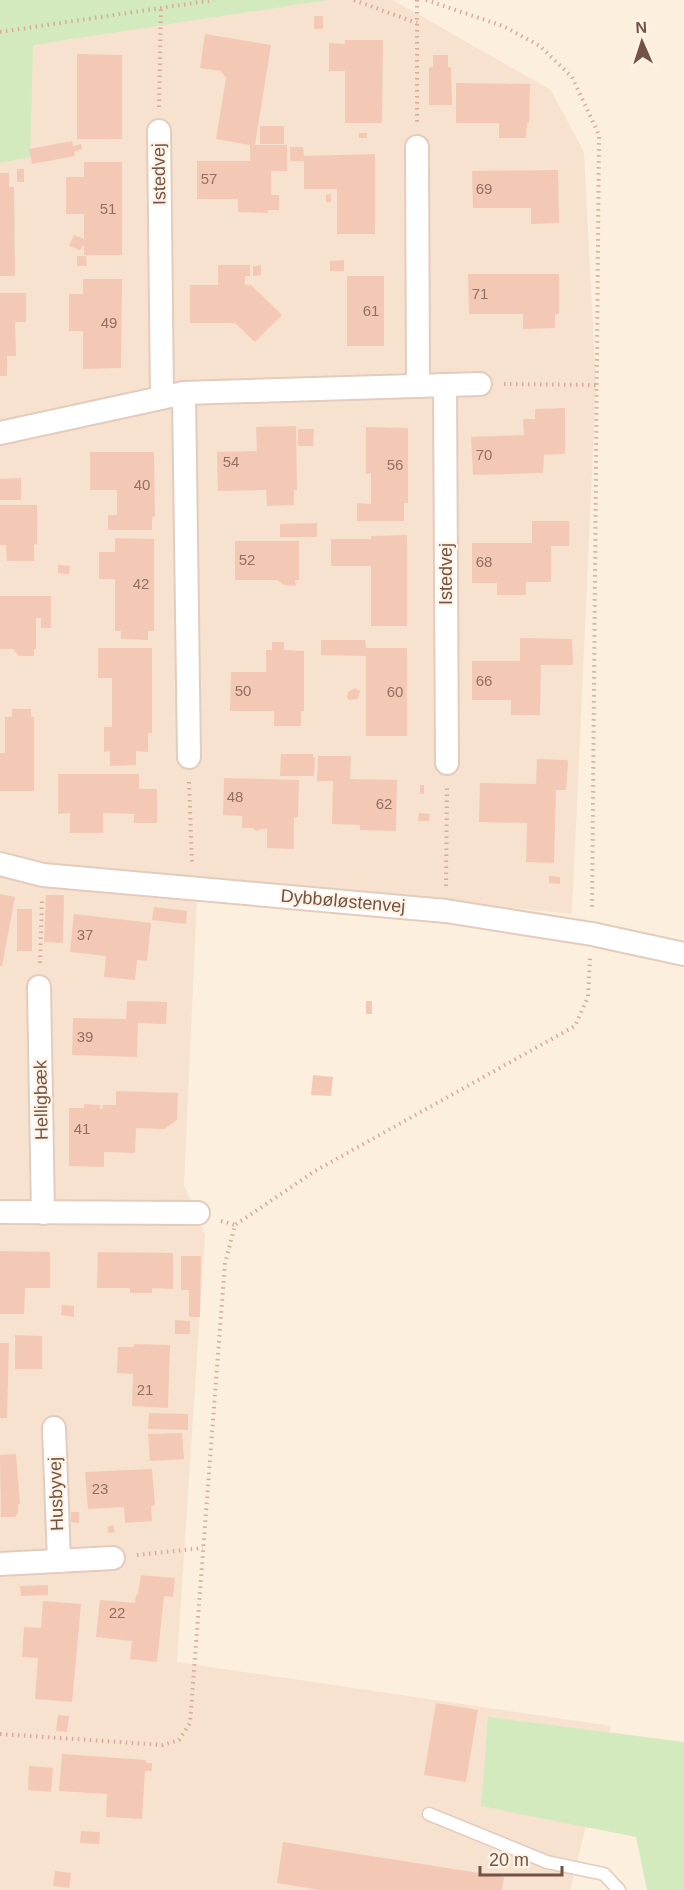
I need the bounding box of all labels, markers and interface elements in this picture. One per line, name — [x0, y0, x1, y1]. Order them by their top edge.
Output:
north arrow — [612, 12, 672, 72]
text: N — [635, 19, 647, 36]
street label: Istedvej — [148, 143, 170, 205]
house number: 57 — [201, 170, 217, 187]
house number: 69 — [476, 180, 492, 197]
house number: 51 — [100, 200, 116, 217]
house number: 71 — [472, 285, 488, 302]
house number: 61 — [363, 302, 379, 319]
house number: 49 — [101, 314, 117, 331]
house number: 70 — [476, 446, 492, 463]
house number: 54 — [223, 453, 239, 470]
house number: 56 — [387, 456, 403, 473]
house number: 40 — [134, 476, 150, 493]
street label: Istedvej — [436, 543, 456, 605]
house number: 52 — [239, 551, 255, 568]
house number: 68 — [476, 553, 492, 570]
house number: 42 — [133, 575, 149, 592]
house number: 66 — [476, 672, 492, 689]
house number: 50 — [235, 682, 251, 699]
house number: 60 — [387, 683, 403, 700]
house number: 48 — [227, 788, 243, 805]
house number: 62 — [376, 795, 392, 812]
street label: Dybbøløstenvej — [280, 886, 406, 916]
house number: 37 — [77, 926, 93, 943]
house number: 39 — [77, 1028, 93, 1045]
street label: Helligbæk — [30, 1059, 52, 1140]
house number: 41 — [74, 1120, 90, 1137]
house number: 21 — [137, 1381, 153, 1398]
street label: Husbyvej — [45, 1457, 67, 1531]
house number: 23 — [92, 1480, 108, 1497]
house number: 22 — [109, 1604, 125, 1621]
scale bar — [480, 1839, 562, 1877]
text: 20 m — [489, 1850, 529, 1870]

